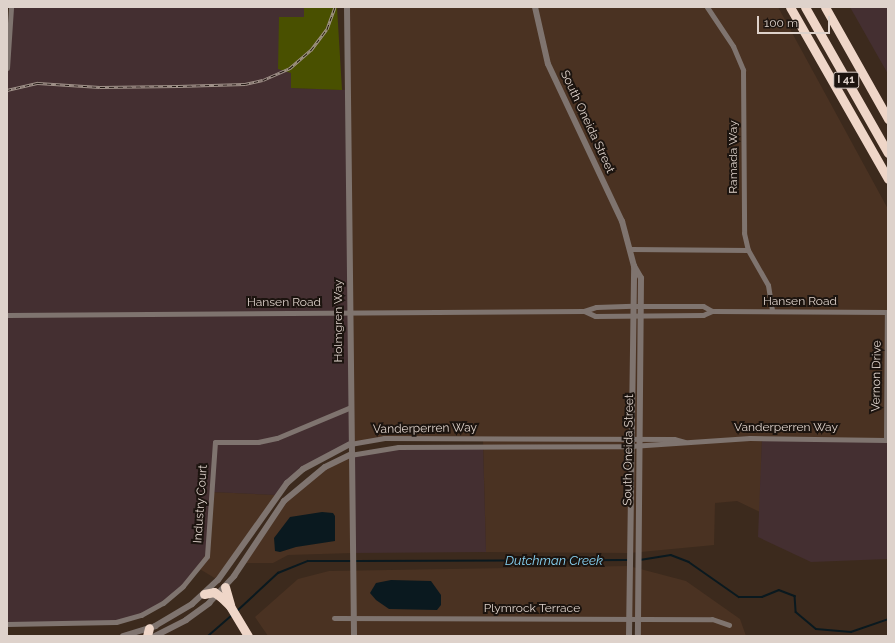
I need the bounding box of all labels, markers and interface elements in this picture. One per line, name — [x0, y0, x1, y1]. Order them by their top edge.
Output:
scale bar — [759, 8, 832, 34]
text: 100 m — [764, 16, 798, 30]
street label: South Oneida Street — [557, 68, 617, 176]
road number: I 41 — [833, 71, 859, 89]
street label: Ramada Way — [727, 120, 741, 194]
street label: Holmgren Way — [332, 279, 346, 363]
street label: Hansen Road — [763, 295, 837, 309]
street label: Hansen Road — [247, 296, 321, 310]
street label: Vernon Drive — [869, 340, 885, 412]
street label: South Oneida Street — [621, 394, 637, 506]
street label: Vanderperren Way — [373, 421, 477, 437]
street label: Vanderperren Way — [734, 421, 838, 435]
street label: Industry Court — [191, 464, 211, 544]
water label: Dutchman Creek — [505, 553, 603, 569]
street label: Plymrock Terrace — [484, 602, 580, 616]

